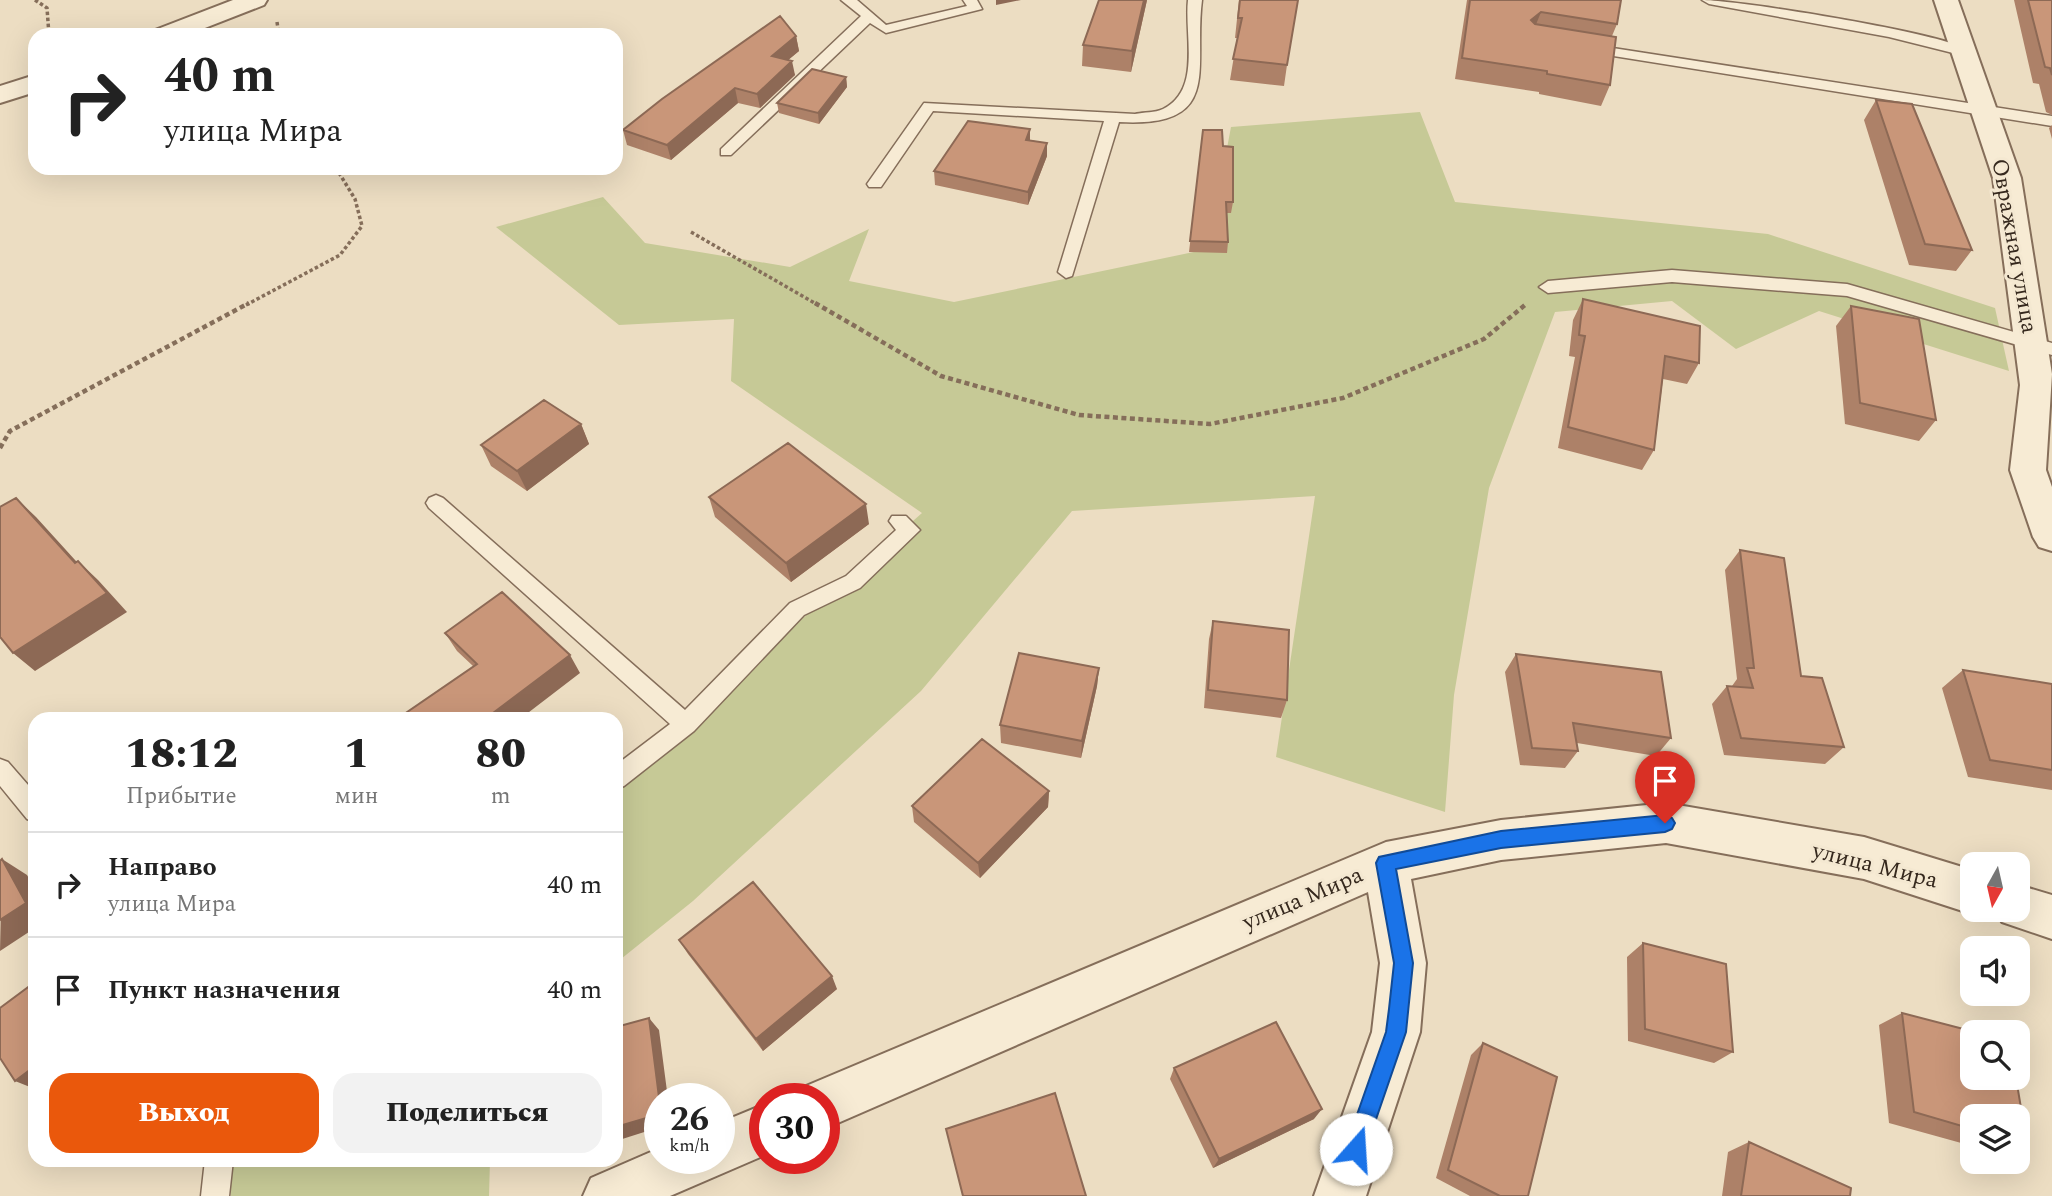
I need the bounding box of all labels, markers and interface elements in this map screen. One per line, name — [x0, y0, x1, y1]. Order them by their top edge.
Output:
text: 40 m — [164, 39, 275, 114]
icon: right — [49, 56, 140, 147]
text: улица Мира — [164, 107, 342, 156]
street label: Овражная улица — [1981, 156, 2047, 336]
text: 18:12 — [125, 723, 238, 786]
text: 1 — [344, 723, 369, 786]
text: 80 — [476, 723, 526, 786]
pin — [1635, 751, 1695, 823]
icon: arrive — [1646, 762, 1684, 800]
text: Прибытие — [126, 779, 237, 814]
text: мин — [335, 779, 378, 814]
text: m — [491, 779, 511, 814]
street label: улица Мира — [1808, 833, 1941, 898]
text: Направо — [108, 847, 217, 887]
north arrow — [1960, 852, 2030, 922]
map controls — [1960, 852, 2030, 1174]
street label: улица Мира — [1236, 858, 1369, 941]
text: 40 m — [547, 865, 602, 905]
icon: right — [49, 866, 87, 904]
text: улица Мира — [108, 887, 236, 922]
button: sound — [1960, 936, 2030, 1006]
text: Пункт назначения — [108, 970, 341, 1010]
text: 40 m — [547, 970, 602, 1010]
icon: arrive — [49, 971, 87, 1009]
button: search — [1960, 1020, 2030, 1090]
button: Выход — [49, 1073, 319, 1153]
button: Поделиться — [333, 1073, 602, 1153]
speed limit sign: 30 — [749, 1083, 840, 1174]
text: 26 — [670, 1093, 709, 1146]
button: layers — [1960, 1104, 2030, 1174]
position arrow — [1319, 1112, 1393, 1186]
text: km/h — [669, 1132, 710, 1159]

